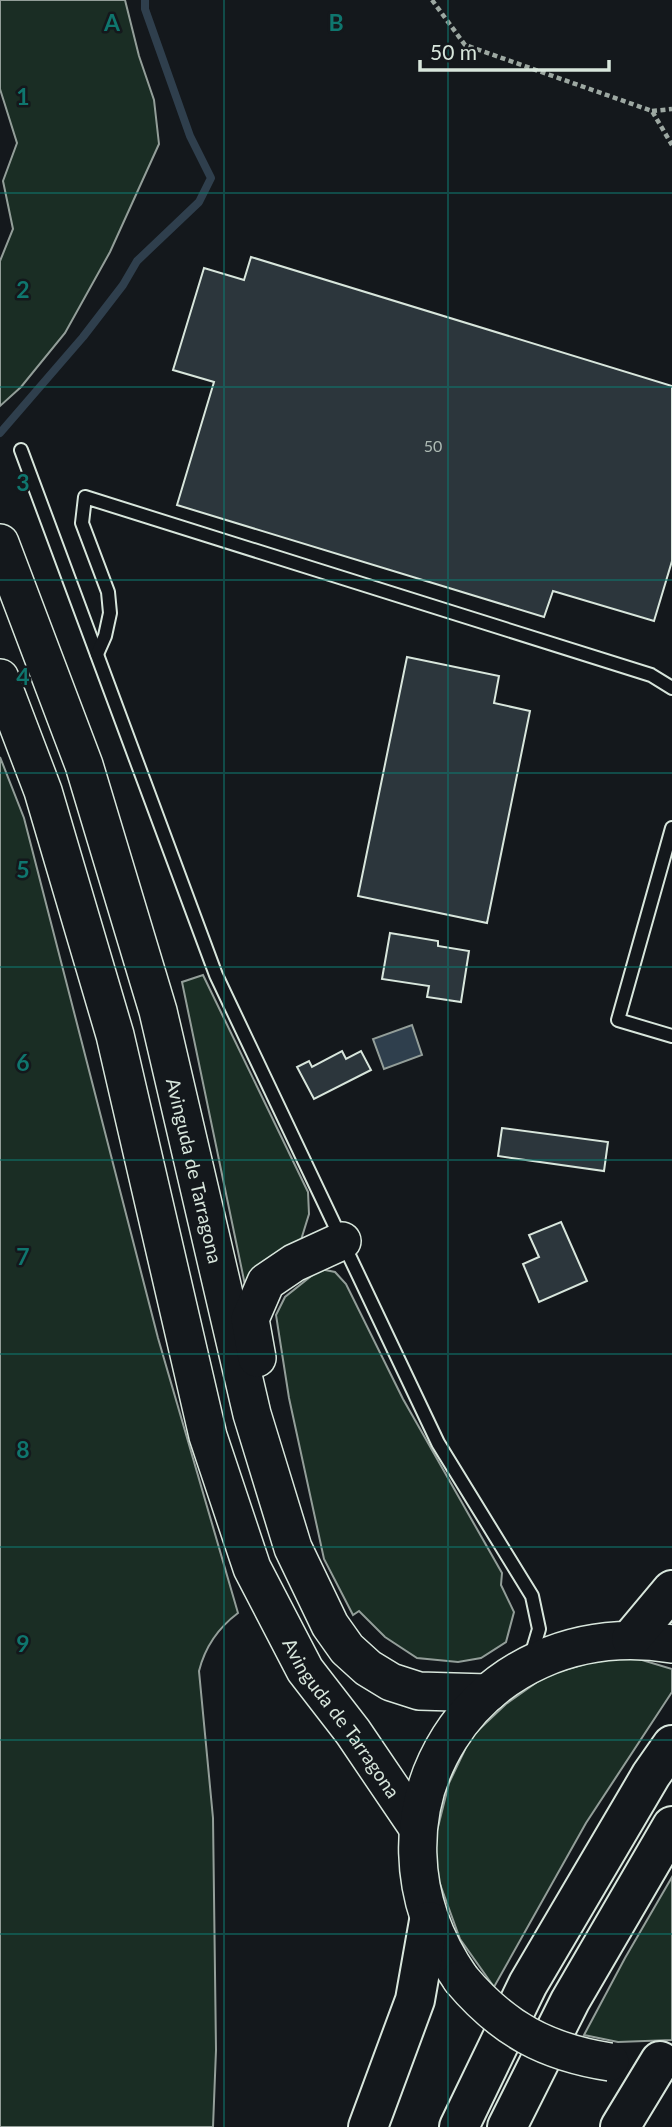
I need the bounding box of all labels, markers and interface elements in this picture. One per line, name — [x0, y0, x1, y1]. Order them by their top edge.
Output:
text: A — [103, 8, 121, 36]
text: B — [328, 8, 344, 36]
scale bar — [420, 28, 609, 72]
text: 50 m — [430, 39, 477, 64]
text: 1 — [16, 82, 30, 110]
text: 2 — [16, 275, 30, 303]
house number: 50 — [424, 436, 442, 455]
text: 3 — [16, 468, 30, 496]
text: 4 — [16, 662, 30, 690]
text: 5 — [16, 855, 30, 883]
text: 6 — [16, 1048, 30, 1076]
street label: Avinguda de Tarragona — [162, 1075, 228, 1265]
text: 7 — [16, 1242, 30, 1270]
text: 8 — [16, 1435, 30, 1463]
text: 9 — [16, 1629, 30, 1657]
street label: Avinguda de Tarragona — [279, 1634, 405, 1802]

